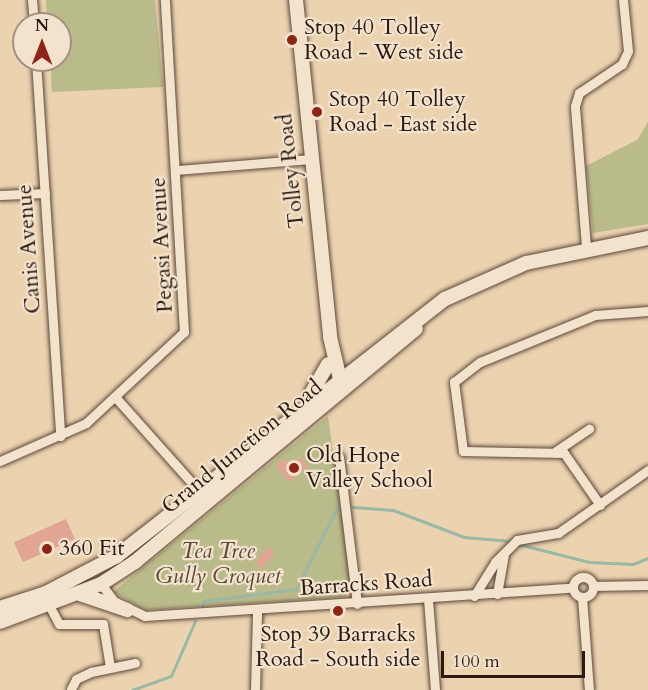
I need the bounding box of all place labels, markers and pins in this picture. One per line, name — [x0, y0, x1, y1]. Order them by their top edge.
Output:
place label: Stop 40 Tolley Road - West side — [304, 14, 464, 66]
marker: Stop 40 Tolley Road - West side — [285, 33, 299, 47]
place label: Stop 40 Tolley Road - East side — [329, 86, 478, 138]
marker: Stop 40 Tolley Road - East side — [310, 105, 324, 119]
place label: Old Hope Valley School — [306, 442, 433, 494]
marker: Old Hope Valley School — [287, 461, 301, 475]
place label: 360 Fit — [59, 536, 124, 562]
marker: 360 Fit — [40, 542, 54, 556]
marker: Stop 39 Barracks Road - South side — [331, 604, 345, 618]
place label: Stop 39 Barracks Road - South side — [255, 621, 421, 672]

